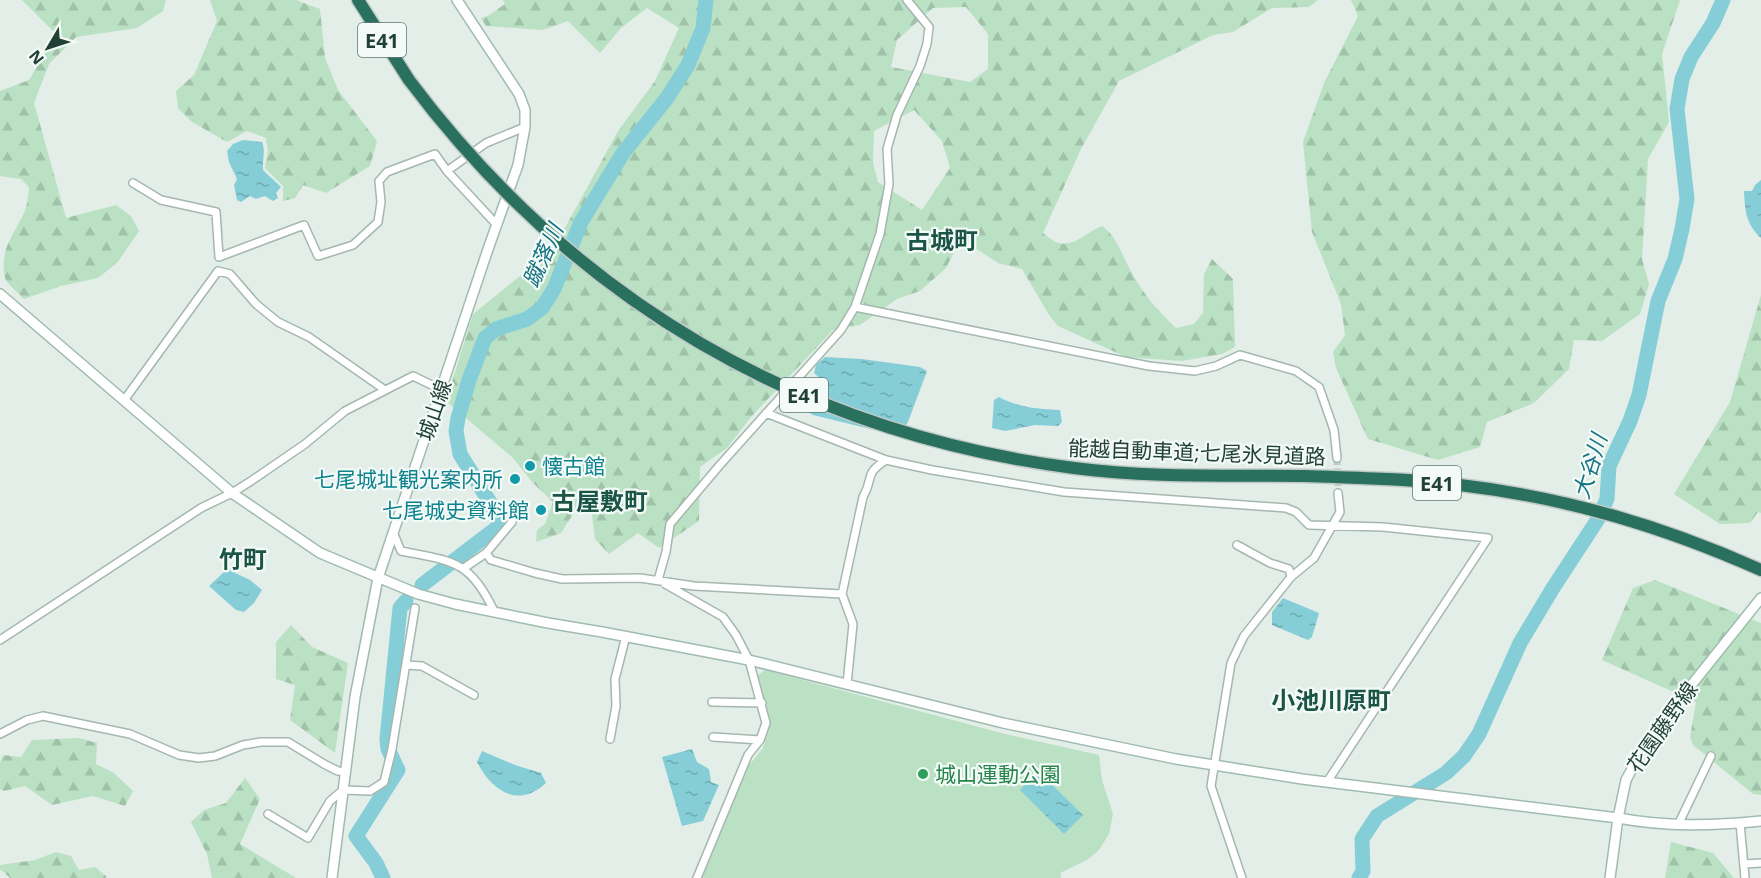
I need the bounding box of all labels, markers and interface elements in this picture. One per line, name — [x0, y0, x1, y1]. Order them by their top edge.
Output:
north arrow — [18, 18, 78, 78]
road number: E41 — [358, 23, 406, 57]
text: N — [24, 45, 49, 69]
water label: 蹴落川 — [515, 217, 570, 291]
district label: 古城町 — [906, 223, 978, 256]
street label: 城山線 — [411, 376, 457, 444]
road number: E41 — [780, 378, 828, 412]
water label: 大谷川 — [1565, 428, 1614, 502]
street label: 能越自動車道;七尾氷見道路 — [1068, 434, 1326, 470]
place label: 懐古館 — [542, 452, 605, 480]
marker: 懐古館 — [523, 459, 537, 473]
place label: 七尾城址観光案内所 — [314, 465, 503, 493]
road number: E41 — [1413, 466, 1461, 500]
marker: 七尾城址観光案内所 — [508, 472, 522, 486]
district label: 古屋敷町 — [552, 484, 648, 517]
place label: 七尾城史資料館 — [382, 496, 529, 524]
marker: 七尾城史資料館 — [534, 503, 548, 517]
district label: 竹町 — [219, 542, 267, 575]
street label: 花園藤野線 — [1620, 676, 1704, 778]
district label: 小池川原町 — [1271, 683, 1391, 716]
place label: 城山運動公園 — [935, 760, 1061, 788]
marker: 城山運動公園 — [916, 767, 930, 781]

